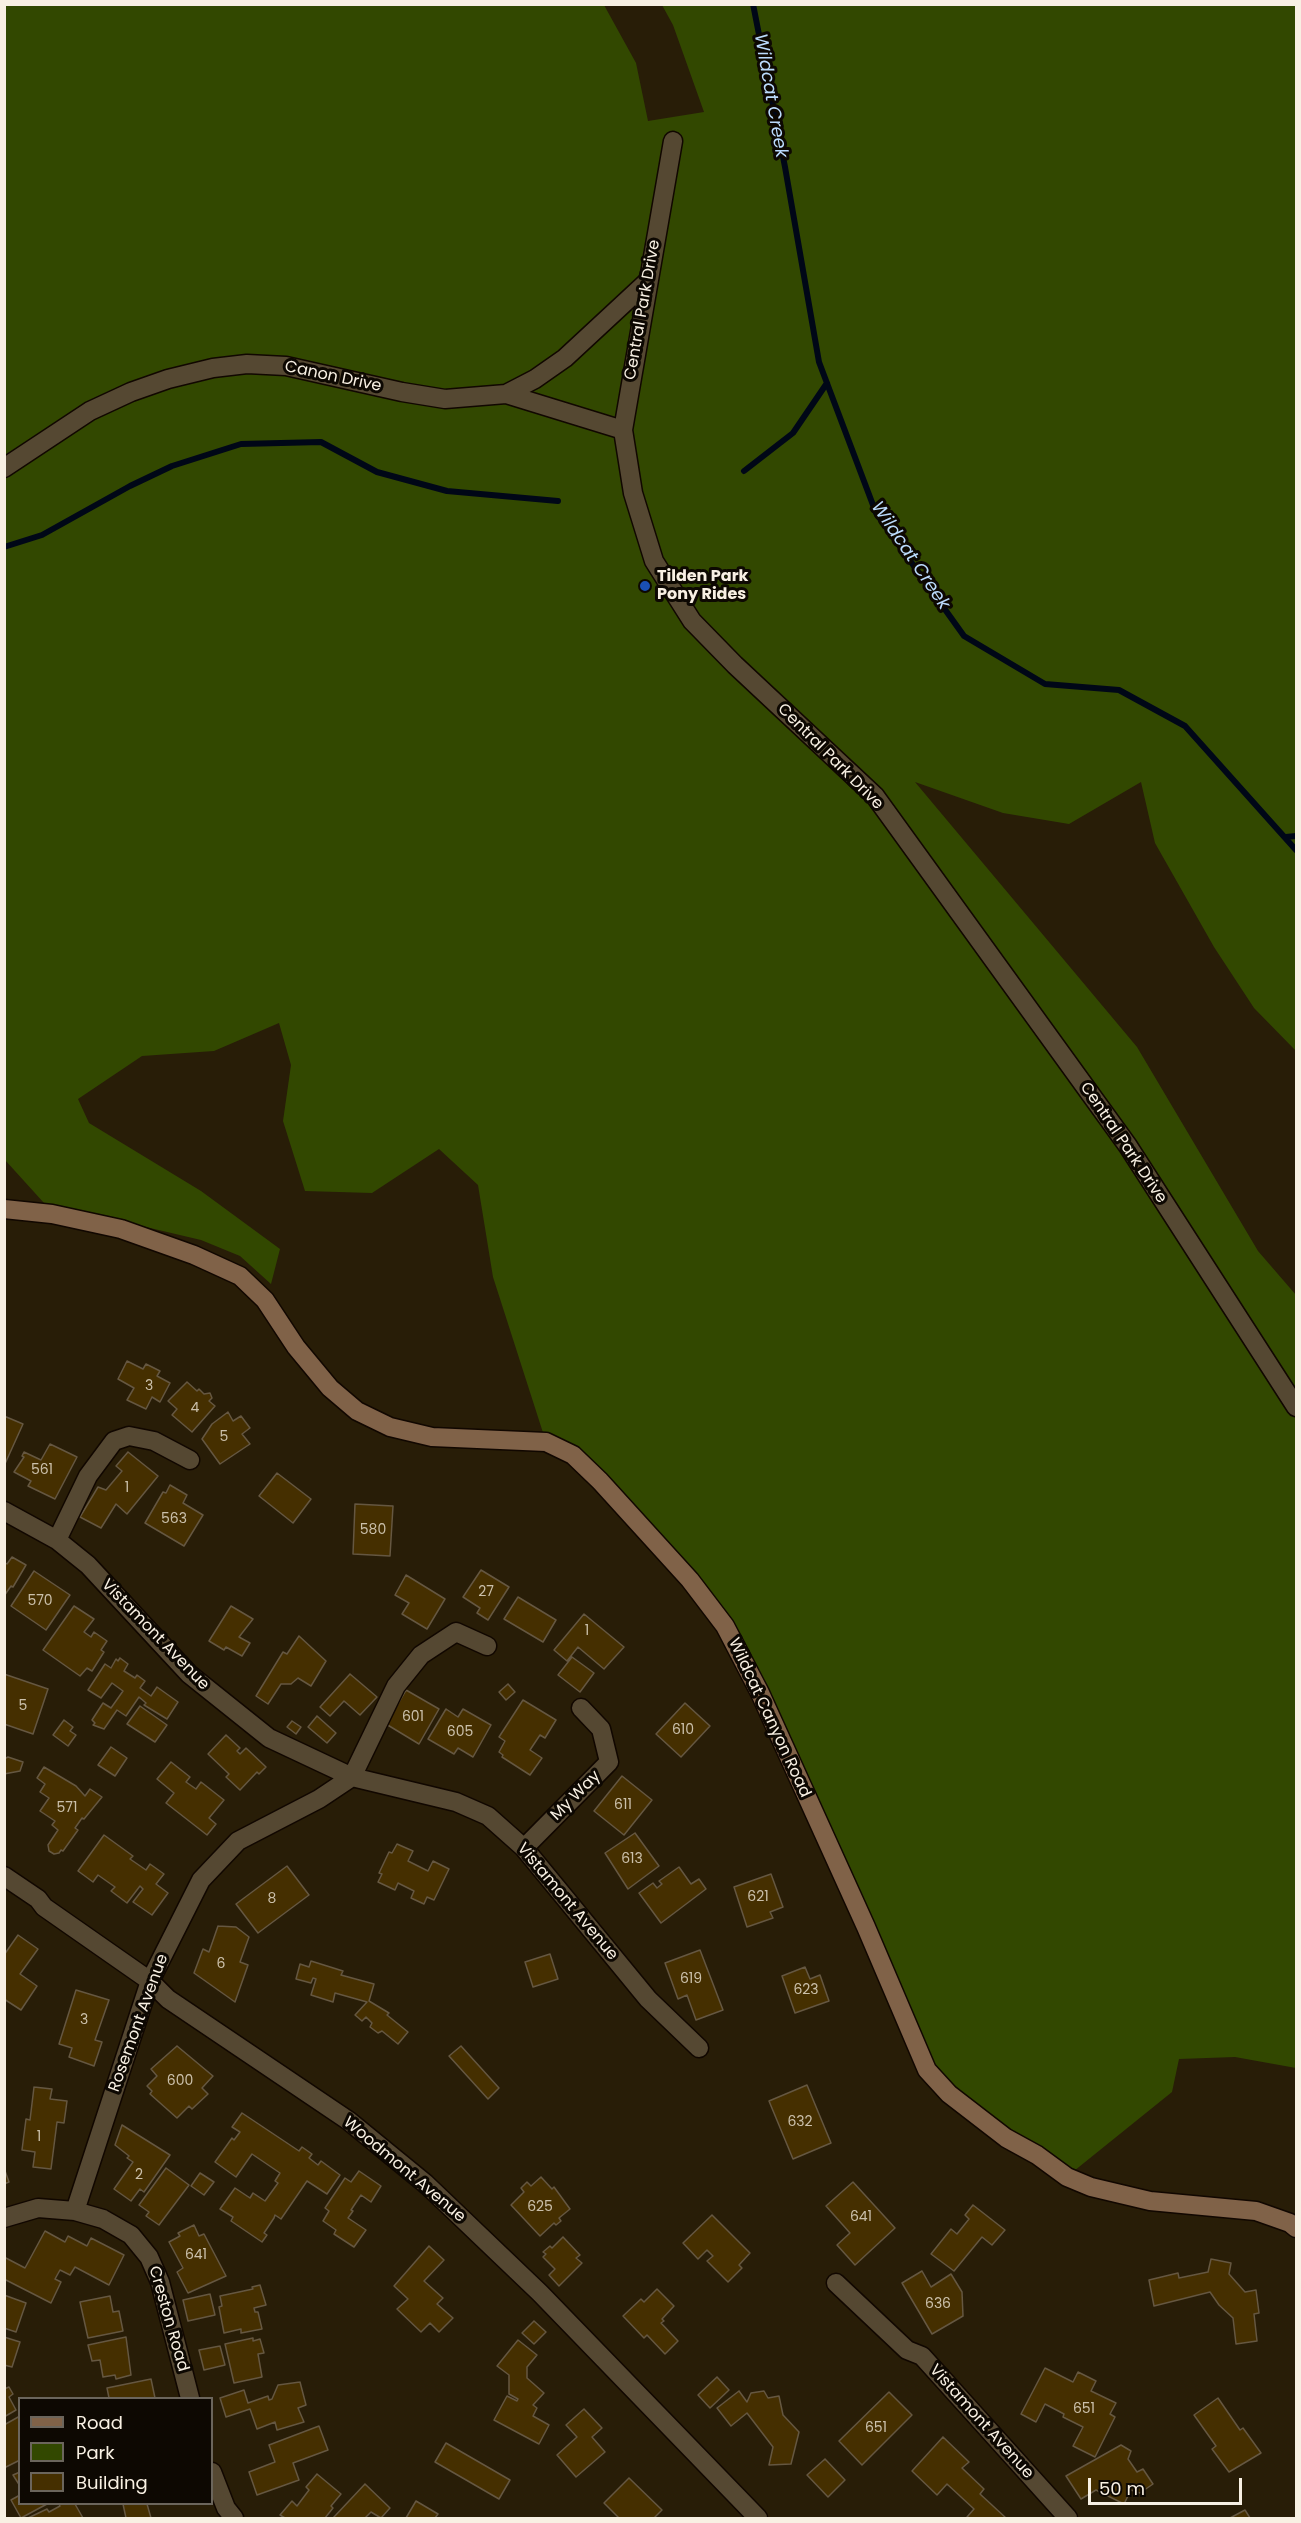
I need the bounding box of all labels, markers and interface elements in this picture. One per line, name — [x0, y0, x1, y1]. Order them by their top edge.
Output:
water label: Wildcat Creek — [748, 32, 792, 160]
street label: Central Park Drive — [621, 238, 665, 382]
street label: Canon Drive — [283, 357, 383, 397]
water label: Wildcat Creek — [866, 498, 954, 614]
place label: Tilden Park Pony Rides — [657, 567, 748, 605]
marker: Tilden Park Pony Rides — [638, 579, 652, 593]
street label: Central Park Drive — [773, 700, 887, 814]
street label: Central Park Drive — [1075, 1079, 1171, 1207]
house number: 3 — [145, 1378, 153, 1394]
house number: 4 — [191, 1400, 199, 1416]
house number: 5 — [220, 1429, 228, 1445]
house number: 561 — [31, 1462, 53, 1478]
house number: 1 — [125, 1480, 129, 1496]
house number: 563 — [161, 1511, 187, 1527]
house number: 580 — [360, 1522, 386, 1538]
street label: Vistamont Avenue — [97, 1576, 213, 1694]
house number: 27 — [478, 1584, 494, 1600]
house number: 570 — [27, 1593, 53, 1609]
house number: 1 — [585, 1623, 589, 1639]
street label: Wildcat Canyon Road — [724, 1635, 814, 1801]
house number: 5 — [19, 1698, 27, 1714]
house number: 601 — [402, 1709, 424, 1725]
house number: 610 — [672, 1722, 694, 1738]
house number: 605 — [447, 1724, 473, 1740]
street label: My Way — [547, 1767, 605, 1825]
house number: 611 — [614, 1797, 632, 1813]
house number: 571 — [57, 1800, 77, 1816]
street label: Vistamont Avenue — [512, 1840, 622, 1964]
house number: 613 — [621, 1851, 643, 1867]
house number: 621 — [747, 1889, 769, 1905]
house number: 8 — [268, 1891, 276, 1907]
street label: Rosemont Avenue — [105, 1951, 173, 2095]
house number: 6 — [217, 1956, 225, 1972]
house number: 619 — [680, 1971, 702, 1987]
house number: 623 — [793, 1982, 819, 1998]
house number: 3 — [80, 2012, 88, 2028]
house number: 600 — [167, 2073, 193, 2089]
street label: Woodmont Avenue — [339, 2113, 469, 2227]
house number: 632 — [787, 2114, 813, 2130]
house number: 1 — [37, 2129, 41, 2145]
house number: 2 — [135, 2167, 143, 2183]
house number: 625 — [527, 2199, 553, 2215]
house number: 641 — [850, 2209, 872, 2225]
house number: 641 — [185, 2247, 207, 2263]
street label: Creston Road — [144, 2264, 192, 2374]
house number: 636 — [925, 2296, 951, 2312]
street label: Vistamont Avenue — [925, 2361, 1037, 2483]
legend — [18, 2397, 213, 2505]
house number: 651 — [1073, 2401, 1095, 2417]
text: Road — [76, 2410, 123, 2435]
house number: 651 — [865, 2420, 887, 2436]
text: Park — [76, 2440, 115, 2465]
scale bar — [1091, 2466, 1246, 2504]
text: Building — [76, 2470, 148, 2495]
text: 50 m — [1099, 2476, 1145, 2501]

